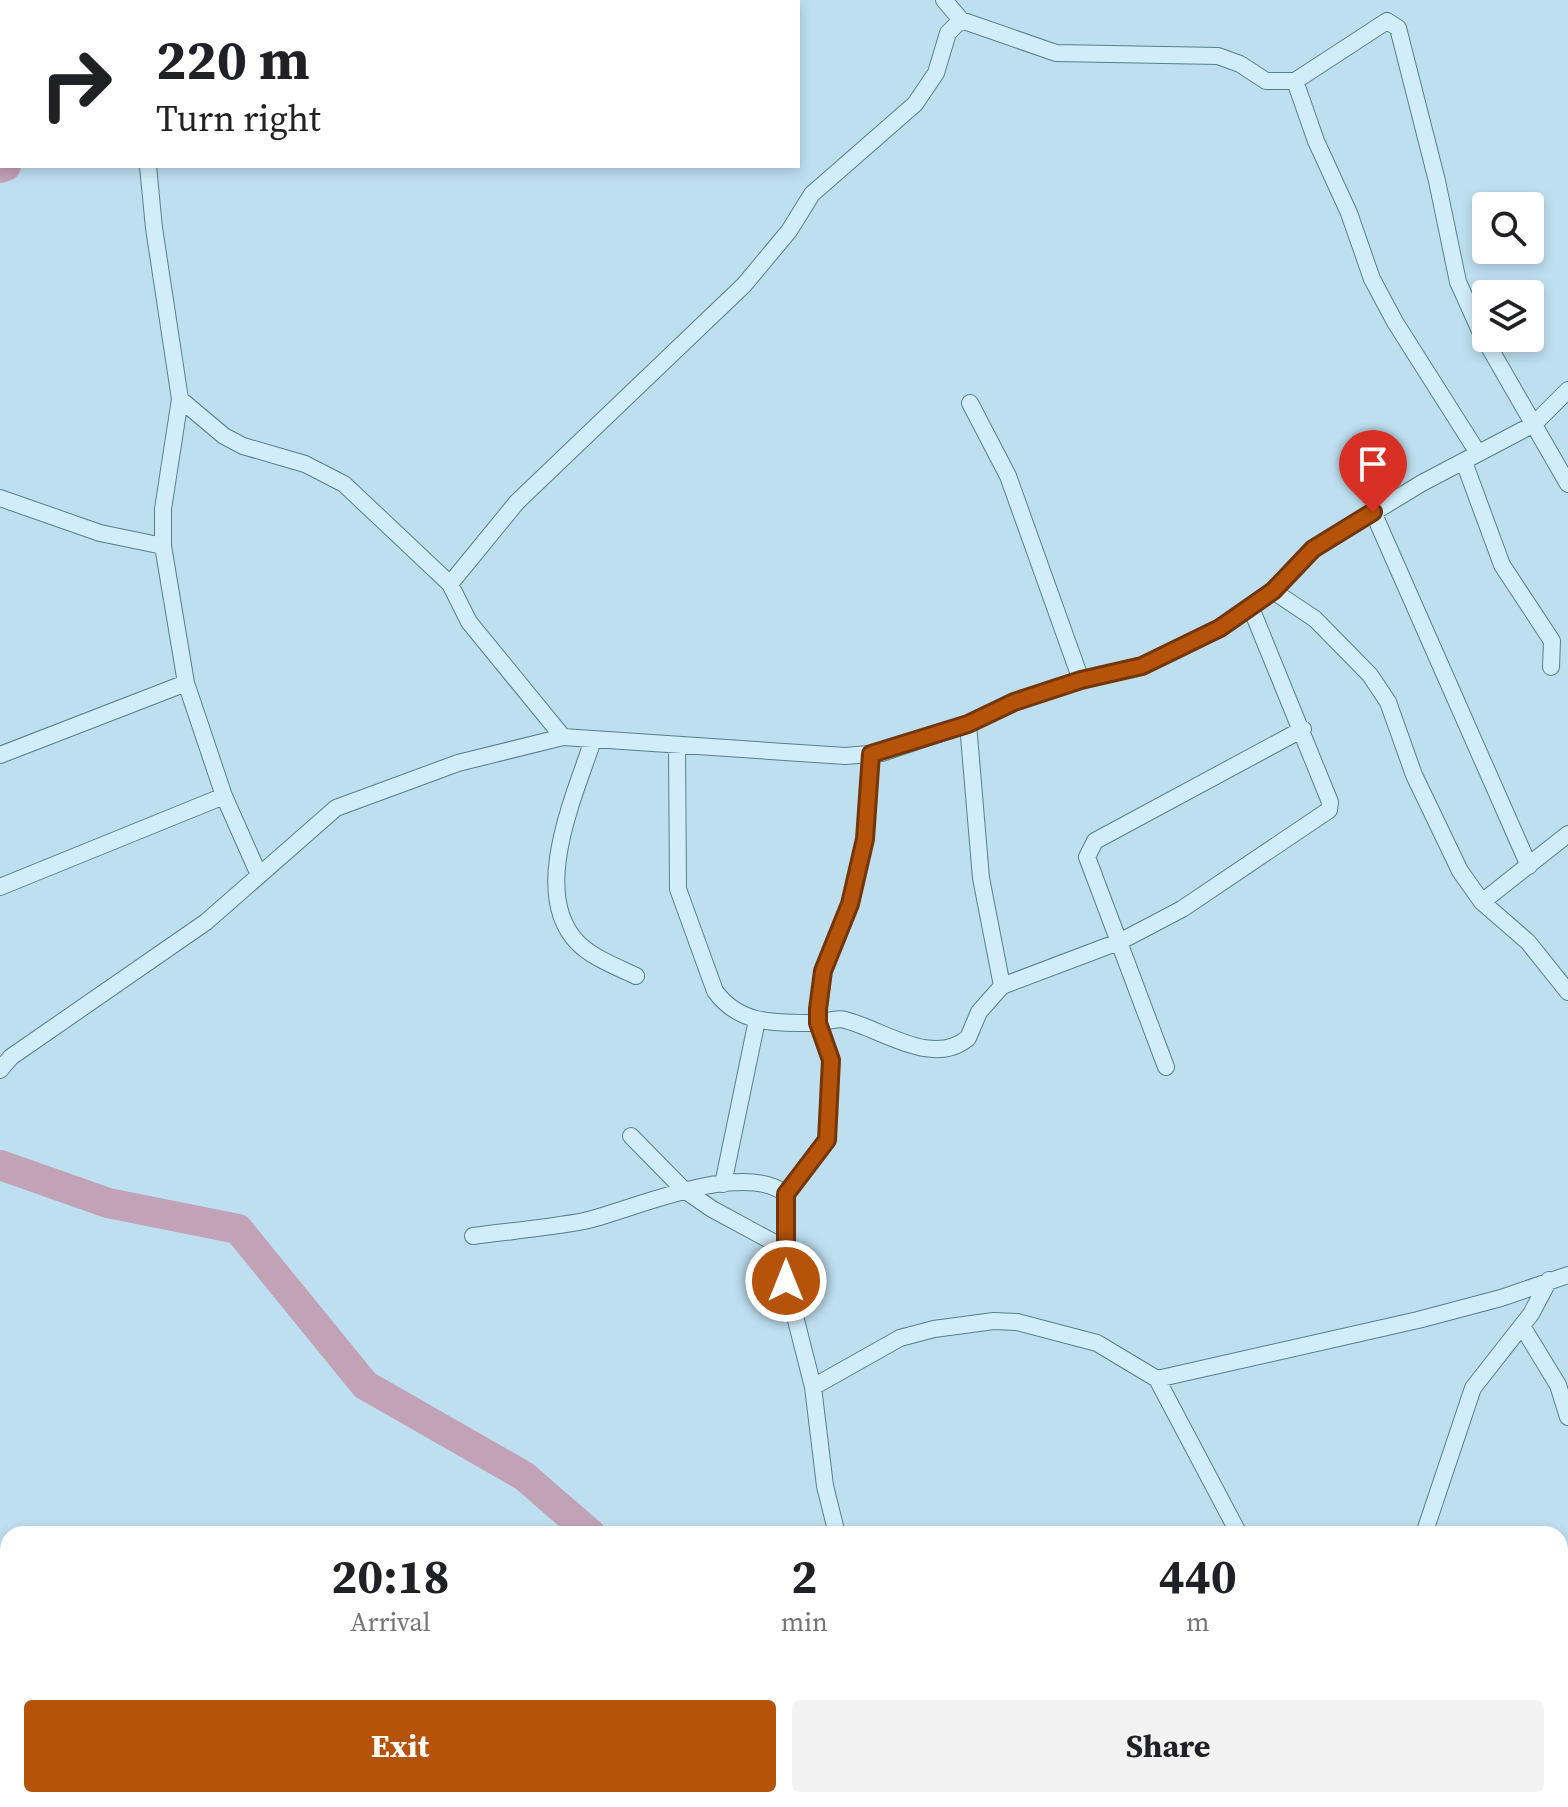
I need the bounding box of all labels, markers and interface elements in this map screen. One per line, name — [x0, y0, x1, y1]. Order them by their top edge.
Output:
text: 220 m — [156, 21, 310, 98]
icon: right — [24, 32, 128, 136]
text: Turn right — [156, 94, 321, 143]
map controls — [1472, 192, 1544, 352]
button: search — [1472, 192, 1544, 264]
button: layers — [1472, 280, 1544, 352]
pin — [1339, 430, 1407, 512]
icon: arrive — [1351, 442, 1395, 486]
position arrow — [744, 1239, 828, 1323]
text: 20:18 — [331, 1543, 450, 1609]
text: 2 — [791, 1543, 817, 1609]
text: 440 — [1159, 1543, 1237, 1609]
text: Arrival — [350, 1604, 431, 1640]
text: min — [781, 1604, 828, 1640]
text: m — [1186, 1604, 1210, 1640]
button: Exit — [24, 1700, 776, 1792]
button: Share — [792, 1700, 1544, 1792]

